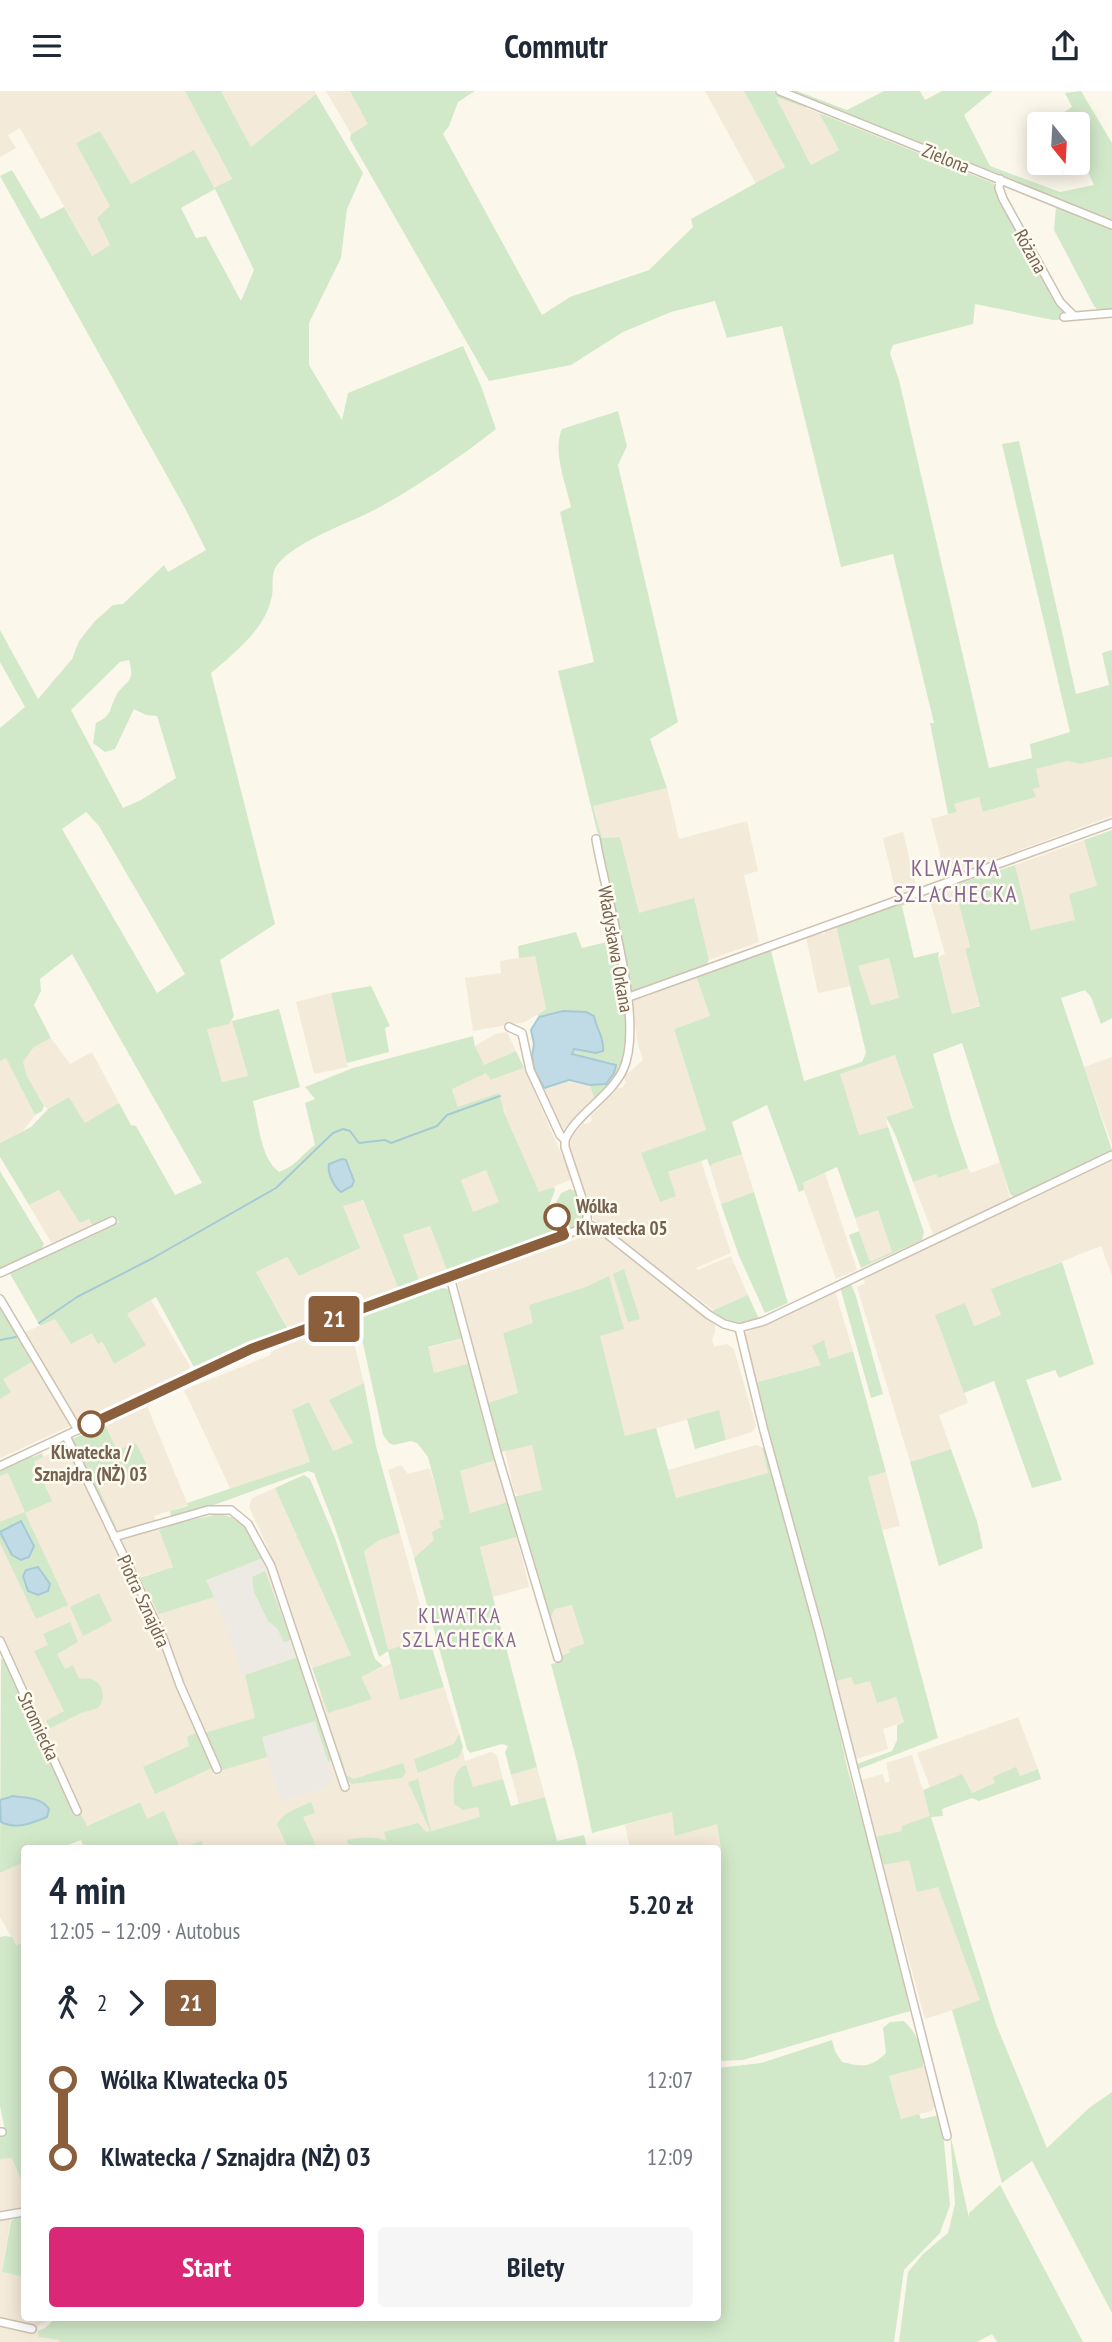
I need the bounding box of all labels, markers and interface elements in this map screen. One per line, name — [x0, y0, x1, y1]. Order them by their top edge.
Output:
text: Commutr — [504, 25, 608, 67]
icon: menu — [28, 27, 66, 65]
icon: share — [1046, 27, 1084, 65]
north arrow — [1027, 112, 1090, 175]
map controls — [1027, 112, 1090, 175]
street label: Zielona — [919, 138, 973, 178]
street label: Różana — [1009, 225, 1053, 277]
district label: KLWATKA SZLACHECKA — [894, 853, 1018, 908]
street label: Władysława Orkana — [593, 884, 639, 1014]
place label: Wólka Klwatecka 05 — [575, 1194, 668, 1240]
marker: Wólka Klwatecka 05 — [544, 1204, 570, 1230]
line badge: 21 — [302, 1296, 366, 1342]
text: 21 — [323, 1303, 345, 1334]
marker: Klwatecka / Sznajdra (NŻ) 03 — [78, 1411, 104, 1437]
place label: Klwatecka / Sznajdra (NŻ) 03 — [34, 1440, 148, 1486]
street label: Piotra Sznajdra — [112, 1551, 176, 1651]
district label: KLWATKA SZLACHECKA — [402, 1602, 518, 1653]
street label: Stromiecka — [13, 1688, 65, 1764]
text: 4 min — [49, 1865, 126, 1914]
text: 5.20 zł — [628, 1888, 693, 1921]
text: 12:05 – 12:09 · Autobus — [49, 1916, 240, 1945]
icon: walk — [49, 1984, 87, 2022]
icon: forward — [117, 1984, 155, 2022]
text: 21 — [179, 1987, 202, 2018]
text: 2 — [97, 1988, 107, 2017]
text: Wólka Klwatecka 05 — [101, 2063, 289, 2096]
text: 12:07 — [647, 2065, 693, 2094]
text: Klwatecka / Sznajdra (NŻ) 03 — [101, 2140, 371, 2173]
text: 12:09 — [647, 2142, 693, 2171]
button: Start — [49, 2227, 364, 2307]
button: Bilety — [378, 2227, 693, 2307]

